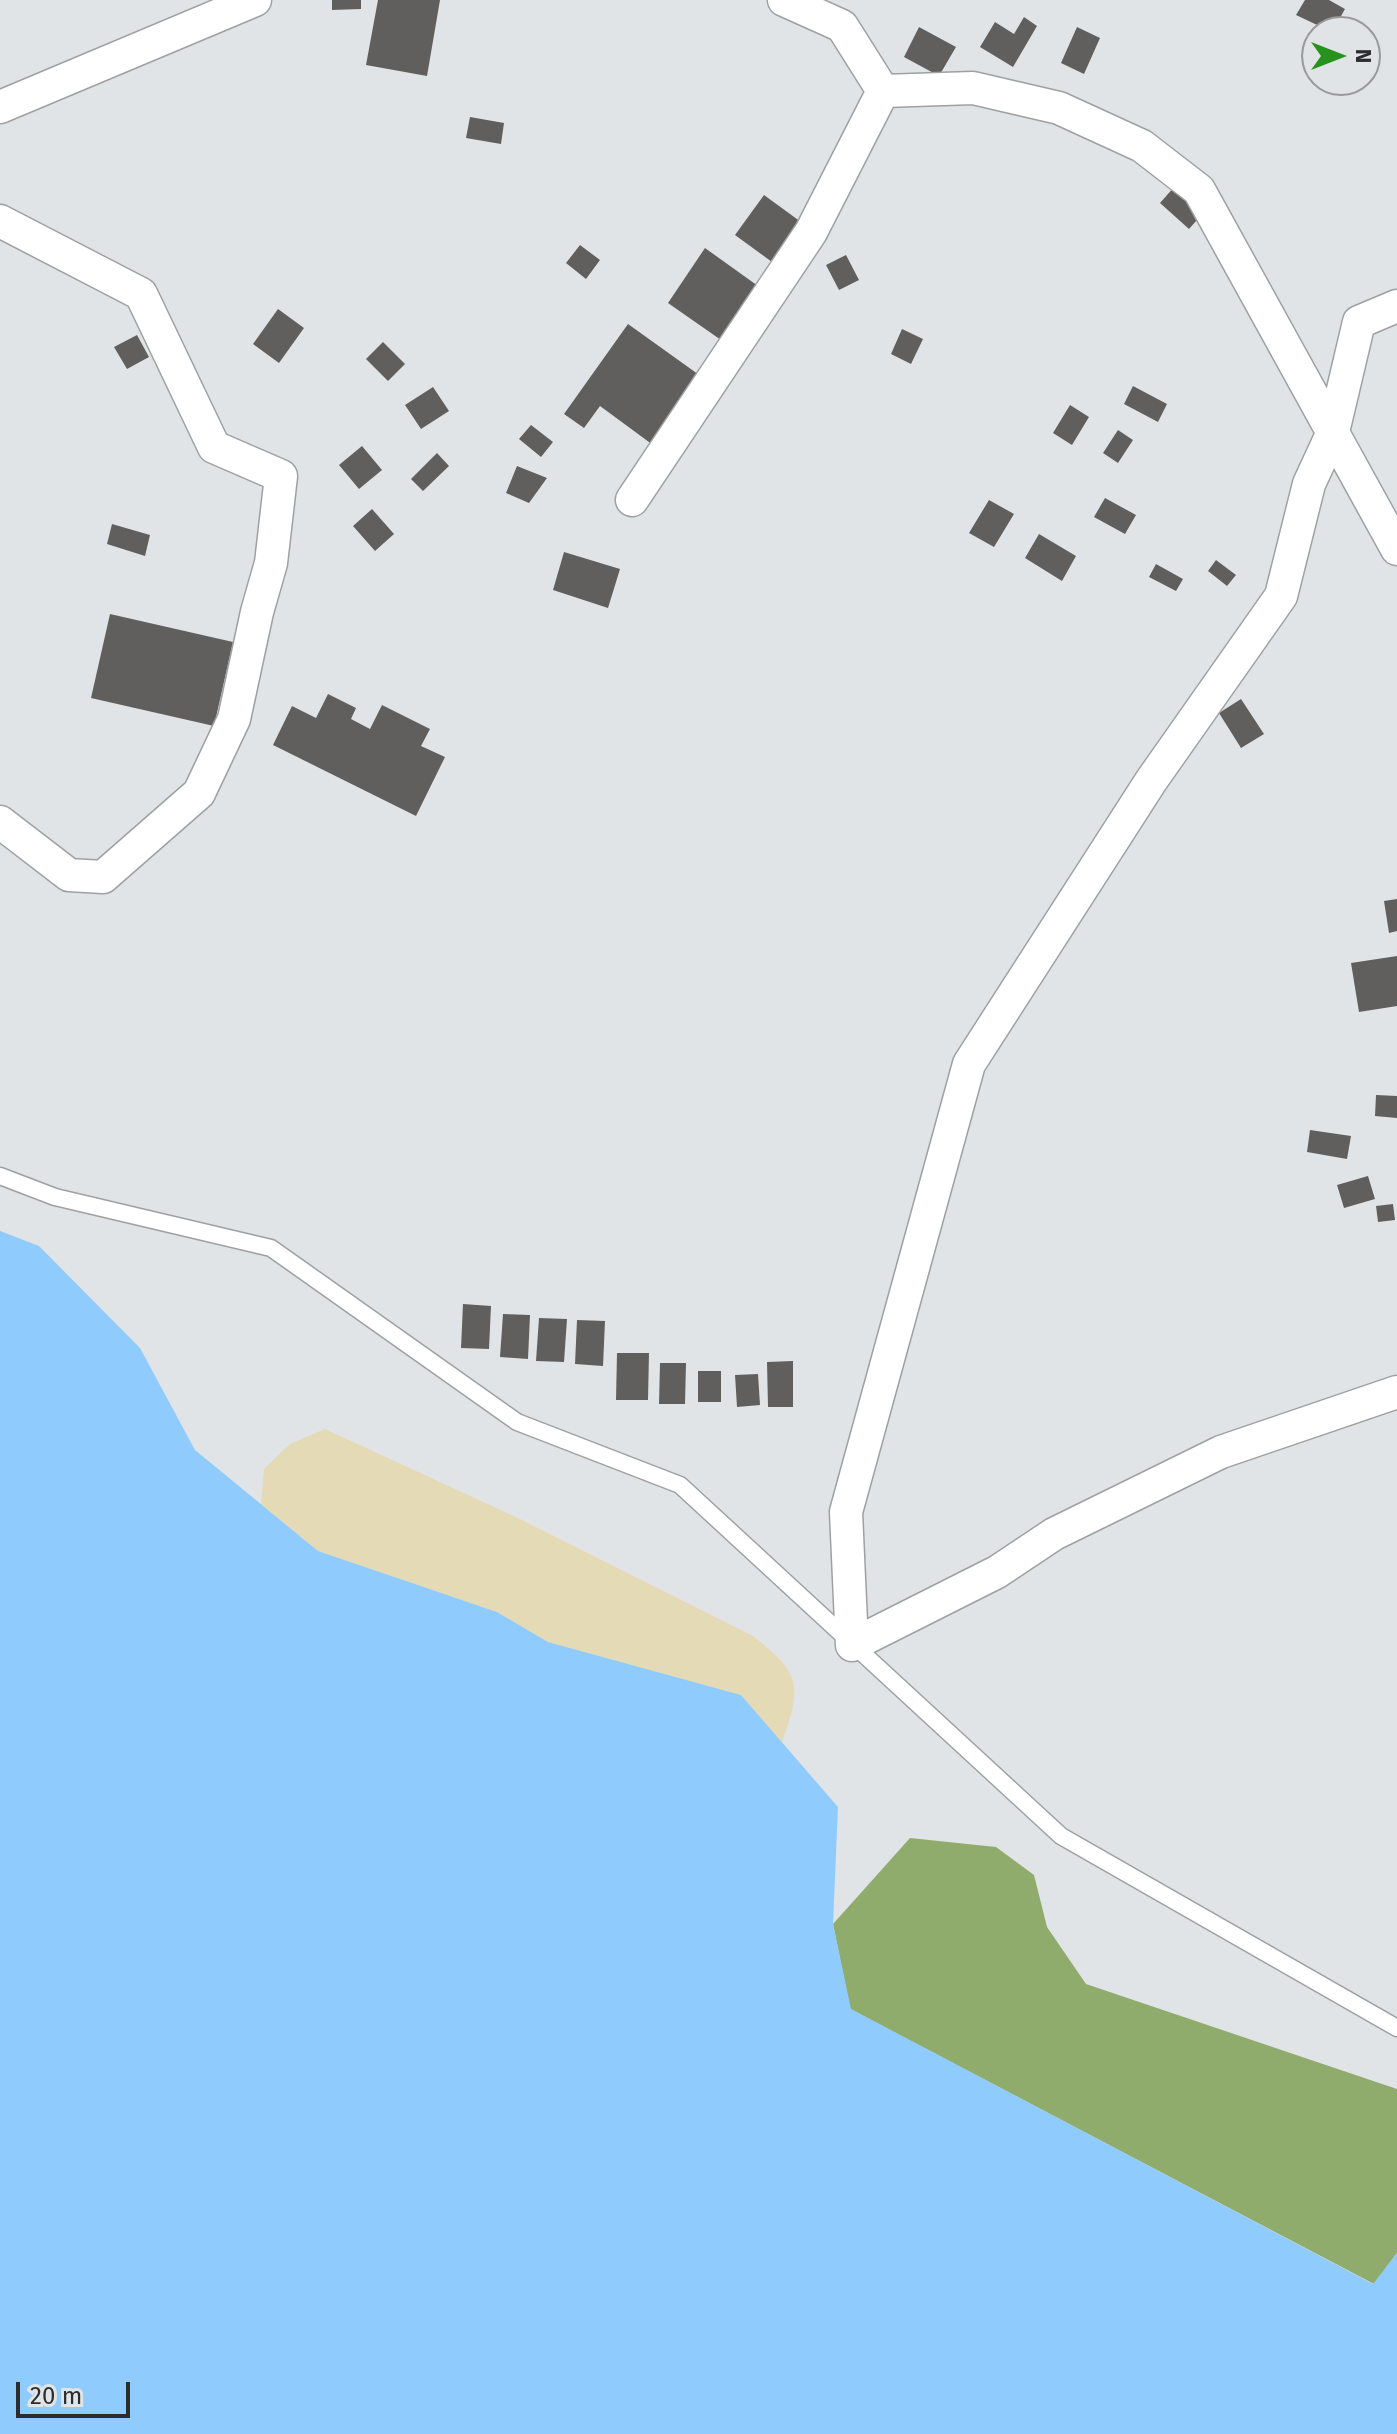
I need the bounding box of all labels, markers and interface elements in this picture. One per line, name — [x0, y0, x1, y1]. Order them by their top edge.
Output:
north arrow — [1301, 16, 1381, 96]
text: N — [1350, 49, 1377, 63]
scale bar — [20, 2366, 134, 2416]
text: 20 m — [30, 2382, 82, 2410]

